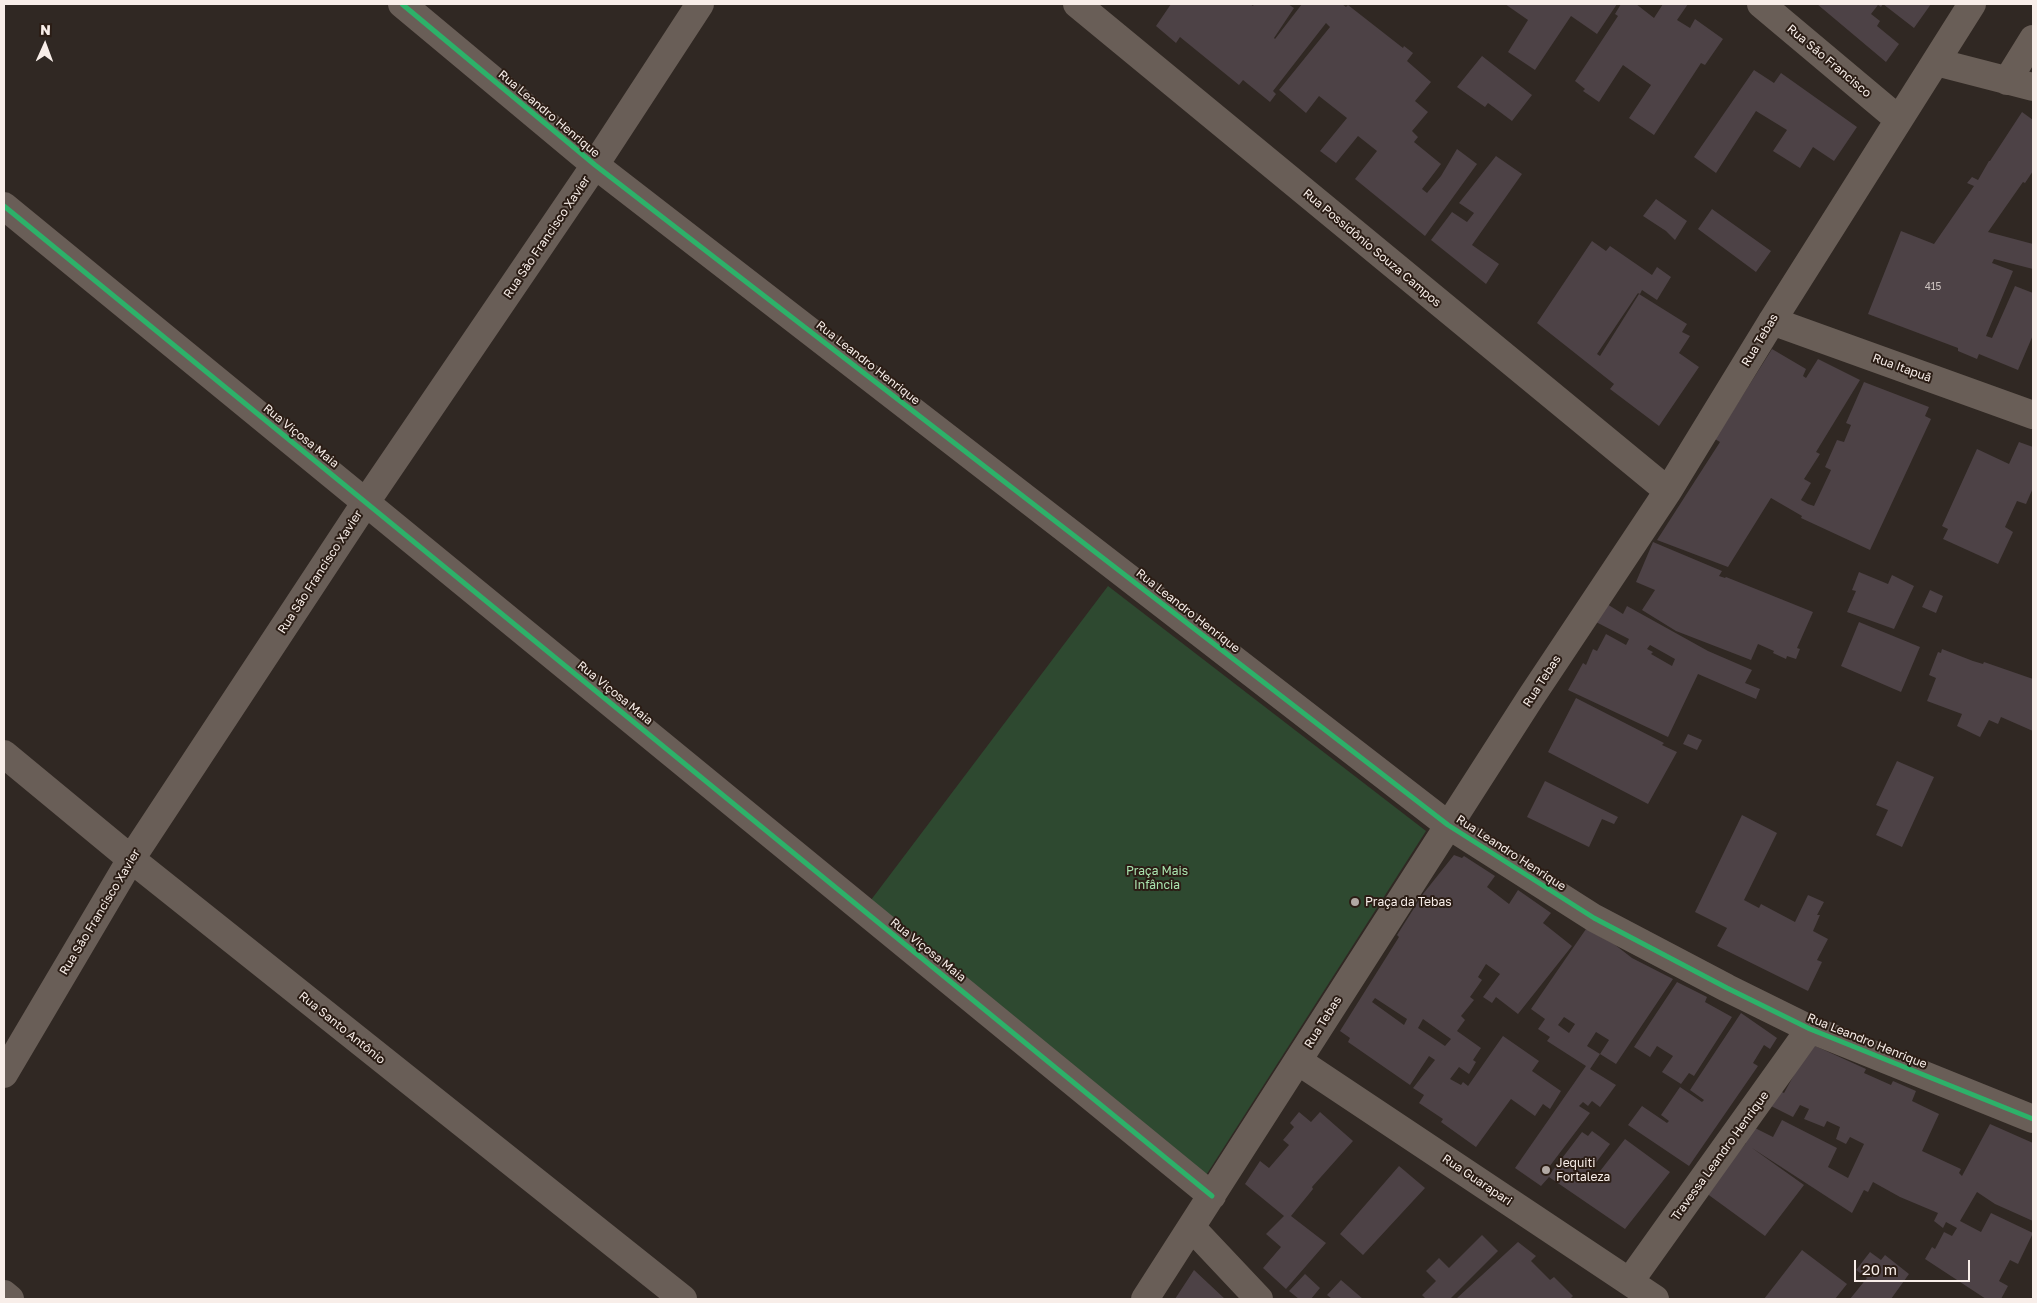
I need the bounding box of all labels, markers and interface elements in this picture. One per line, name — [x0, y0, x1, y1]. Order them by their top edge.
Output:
north arrow — [20, 20, 70, 70]
text: N — [40, 21, 51, 38]
street label: Rua São Francisco — [1784, 22, 1874, 100]
street label: Rua Leandro Henrique — [495, 67, 603, 161]
street label: Rua São Francisco Xavier — [501, 173, 593, 301]
street label: Rua Possidônio Souza Campos — [1300, 186, 1444, 310]
house number: 415 — [1925, 281, 1941, 293]
street label: Rua Tebas — [1739, 311, 1781, 369]
street label: Rua Leandro Henrique — [813, 318, 923, 408]
street label: Rua Itapuã — [1871, 351, 1933, 385]
street label: Rua Viçosa Maia — [260, 401, 342, 471]
street label: Rua São Francisco Xavier — [275, 508, 365, 636]
street label: Rua Leandro Henrique — [1133, 566, 1243, 656]
street label: Rua Tebas — [1520, 652, 1564, 710]
street label: Rua Viçosa Maia — [574, 658, 656, 728]
street label: Rua Leandro Henrique — [1453, 812, 1569, 894]
street label: Rua São Francisco Xavier — [57, 846, 143, 978]
park label: Praça Mais Infância — [1126, 864, 1188, 892]
place label: Praça da Tebas — [1365, 895, 1452, 909]
marker: Praça da Tebas — [1349, 896, 1361, 908]
street label: Rua Viçosa Maia — [887, 915, 969, 985]
street label: Rua Santo Antônio — [296, 989, 388, 1067]
street label: Rua Tebas — [1301, 993, 1345, 1051]
street label: Rua Leandro Henrique — [1805, 1010, 1929, 1072]
street label: Travessa Leandro Henrique — [1668, 1089, 1772, 1223]
street label: Rua Guarapari — [1439, 1151, 1515, 1209]
place label: Jequiti Fortaleza — [1556, 1156, 1610, 1184]
marker: Jequiti Fortaleza — [1540, 1164, 1552, 1176]
scale bar — [1857, 1250, 1973, 1282]
text: 20 m — [1862, 1260, 1897, 1278]

